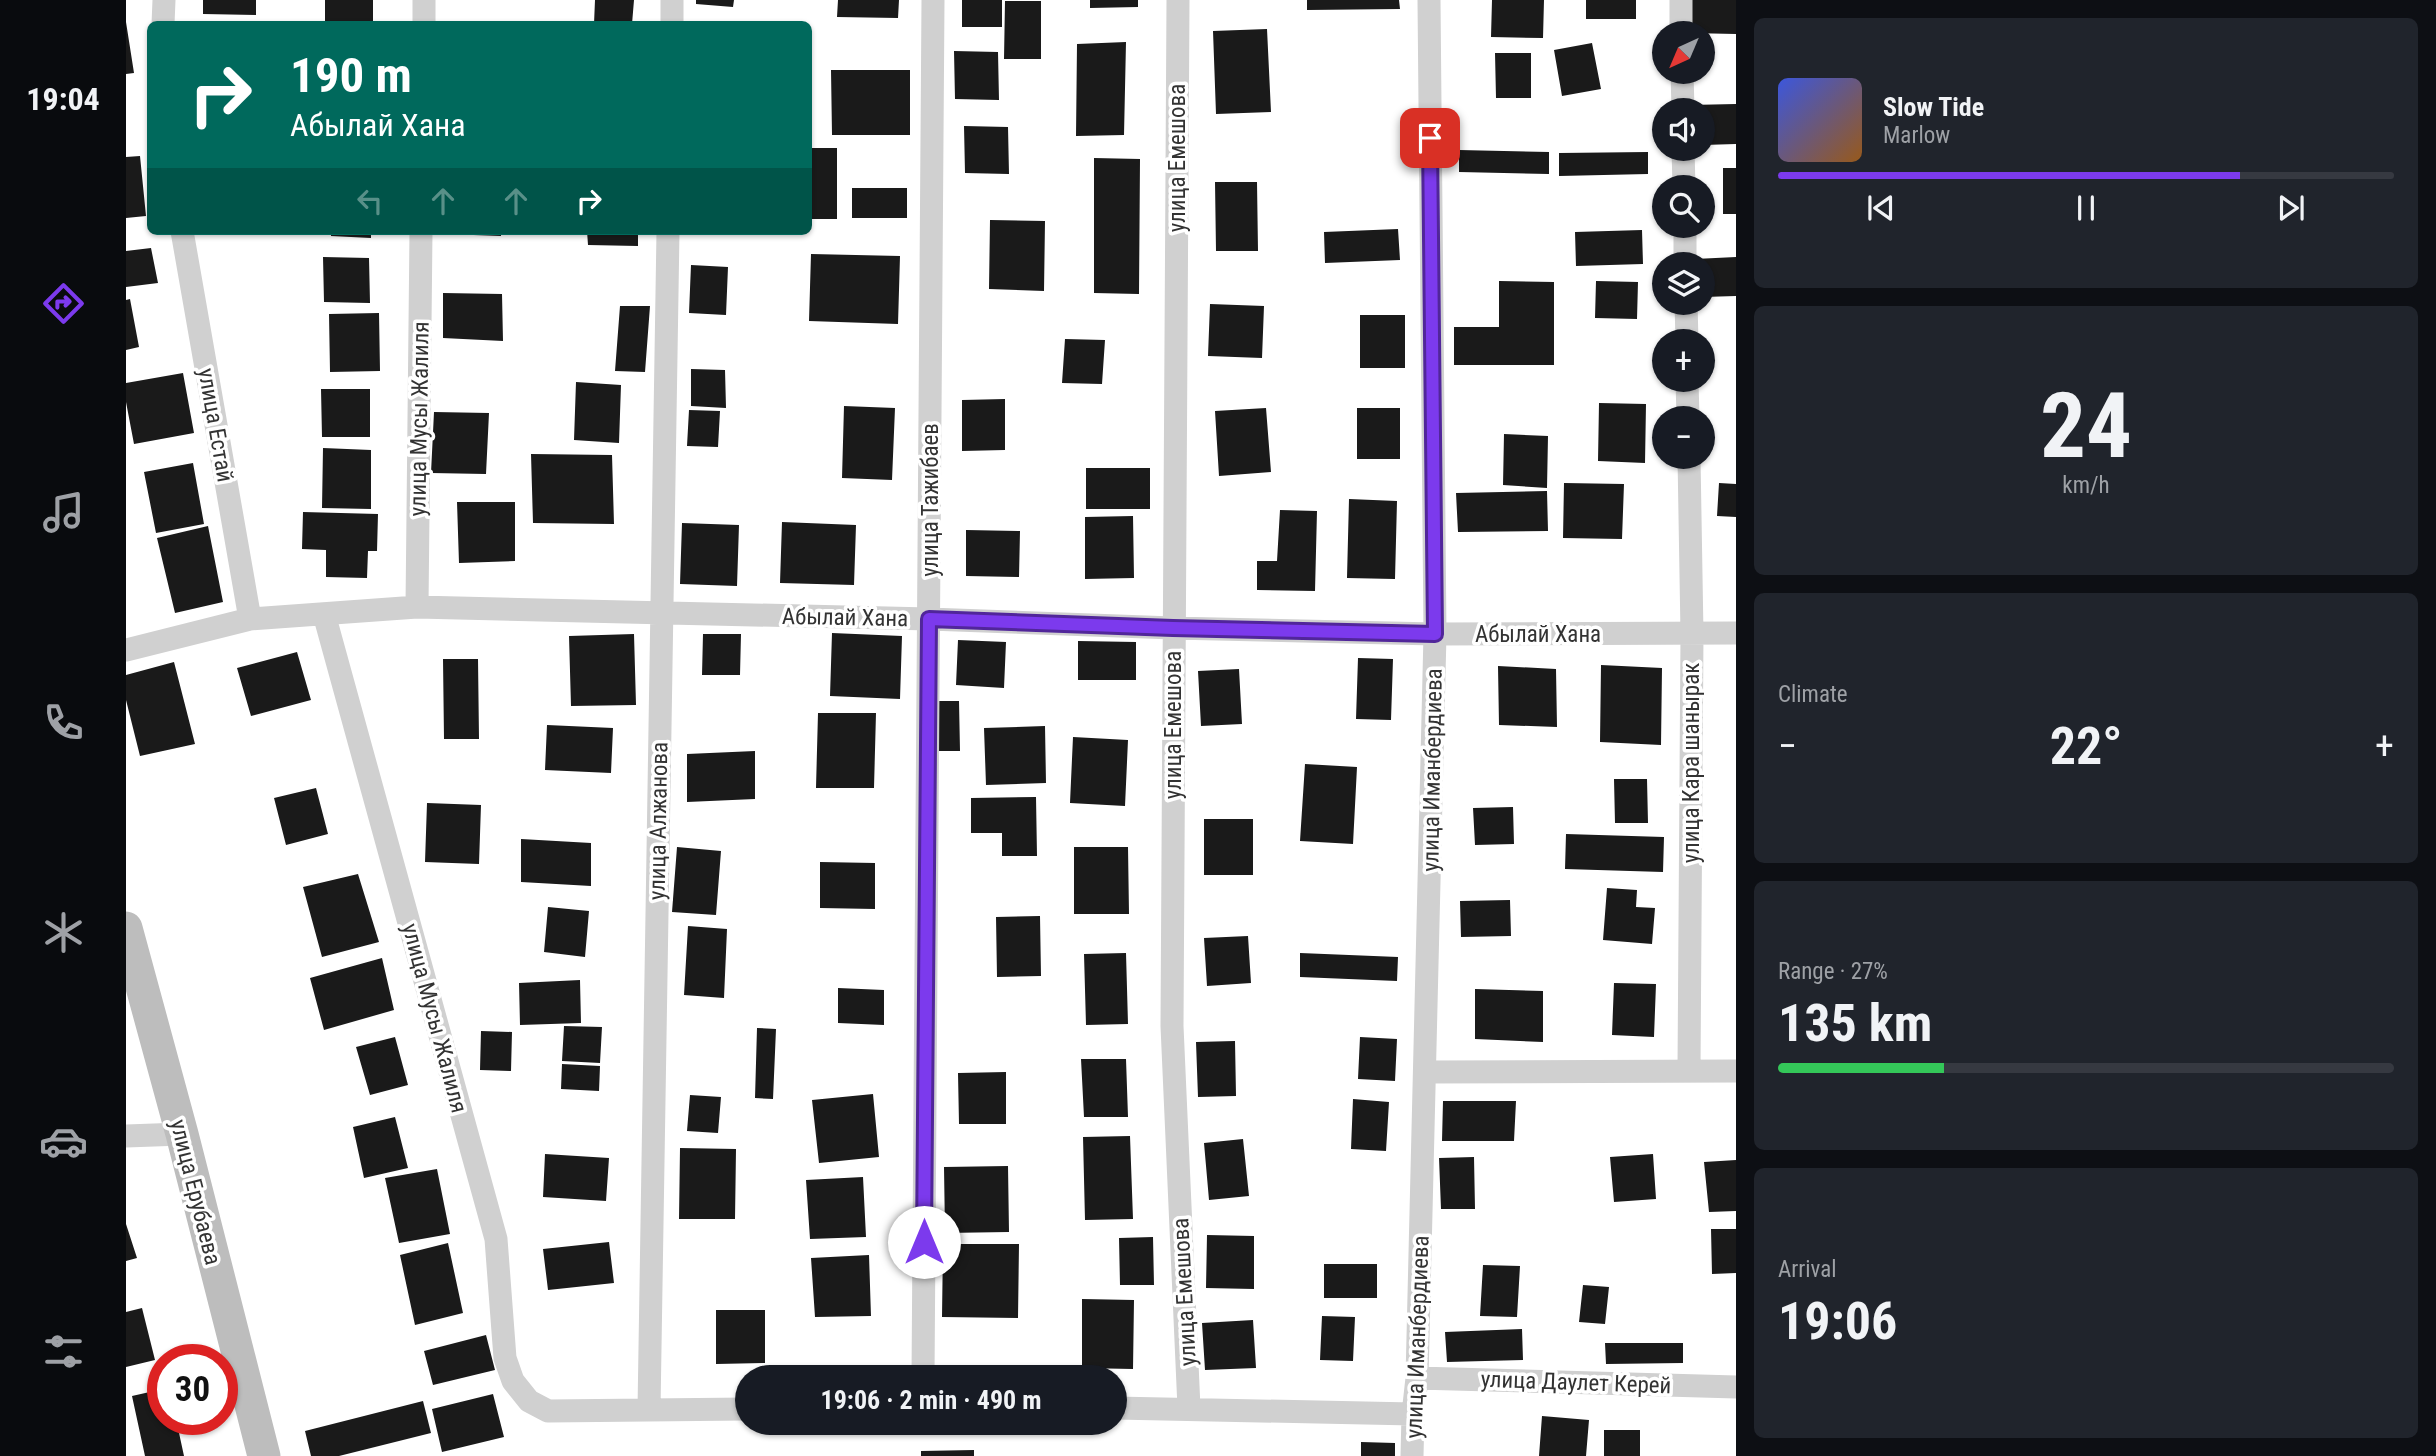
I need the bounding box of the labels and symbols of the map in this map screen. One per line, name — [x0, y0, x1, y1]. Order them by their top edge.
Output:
north arrow — [1652, 21, 1715, 84]
street label: улица Емешова — [1164, 84, 1191, 232]
pin — [1400, 108, 1460, 168]
street label: улица Мусы Жалиля — [404, 321, 435, 517]
street label: улица Естай — [192, 366, 239, 484]
street label: улица Тажибаев — [917, 423, 944, 577]
street label: Абылай Хана — [782, 603, 908, 632]
street label: Абылай Хана — [1475, 621, 1601, 648]
street label: улица Емешова — [1160, 651, 1187, 799]
street label: улица Кара шанырак — [1678, 663, 1705, 863]
street label: улица Иманбердиева — [1417, 668, 1448, 872]
street label: улица Алжанова — [644, 742, 673, 900]
street label: улица Мусы Жалиля — [396, 921, 473, 1116]
street label: улица Ерубаева — [164, 1117, 227, 1268]
position arrow — [887, 1205, 961, 1279]
street label: улица Емешова — [1167, 1217, 1202, 1367]
street label: улица Иманбердиева — [1400, 1235, 1435, 1439]
speed limit sign: 30 — [147, 1344, 238, 1435]
street label: улица Даулет Керей — [1480, 1366, 1672, 1399]

